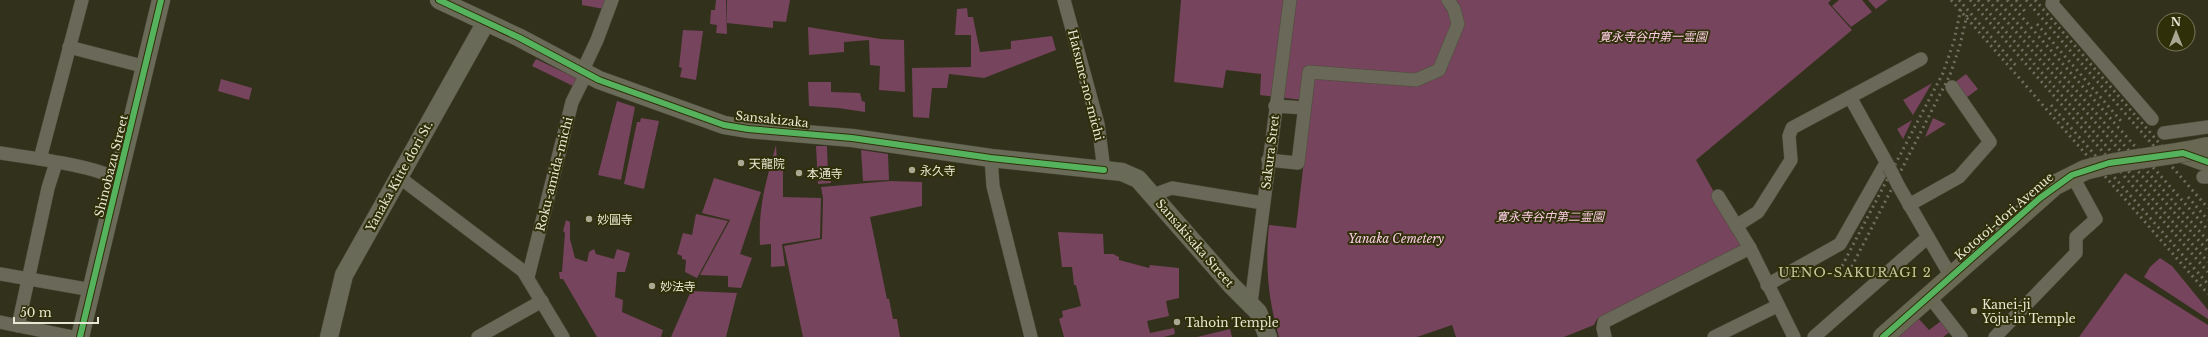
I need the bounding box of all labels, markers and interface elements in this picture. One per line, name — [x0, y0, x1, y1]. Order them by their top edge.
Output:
north arrow — [2156, 12, 2196, 52]
text: N — [2171, 15, 2182, 29]
street label: Hatsune-no-michi — [1065, 28, 1107, 142]
park label: 寛永寺谷中第一霊園 — [1599, 29, 1709, 44]
street label: Sansakizaka — [735, 108, 810, 130]
street label: Shinobazu Street — [91, 113, 131, 219]
street label: Sakura Stret — [1258, 114, 1282, 190]
street label: Roku-amida-michi — [532, 115, 576, 233]
street label: Yanaka Kitte dori St. — [362, 118, 436, 235]
place label: 天龍院 — [749, 156, 785, 171]
marker: 天龍院 — [736, 158, 746, 168]
place label: 永久寺 — [920, 163, 956, 178]
marker: 永久寺 — [907, 165, 917, 175]
place label: 本通寺 — [807, 166, 843, 181]
marker: 本通寺 — [794, 168, 804, 178]
street label: Kototoi-dori Avenue — [1952, 169, 2056, 263]
street label: Sansakisaka Street — [1153, 196, 1238, 290]
park label: 寛永寺谷中第二霊園 — [1496, 209, 1606, 224]
place label: 妙圓寺 — [597, 212, 633, 227]
marker: 妙圓寺 — [584, 214, 594, 224]
park label: Yanaka Cemetery — [1348, 231, 1445, 246]
district label: UENO-SAKURAGI 2 — [1778, 264, 1932, 281]
place label: 妙法寺 — [660, 279, 696, 294]
marker: 妙法寺 — [647, 281, 657, 291]
place label: Kanei-ji Yōju‑in Temple — [1981, 297, 2076, 326]
scale bar — [14, 299, 98, 325]
text: 50 m — [20, 305, 52, 320]
marker: Kanei-ji Yōju‑in Temple — [1969, 306, 1979, 316]
place label: Tahoin Temple — [1185, 315, 1279, 330]
marker: Tahoin Temple — [1172, 317, 1182, 327]

